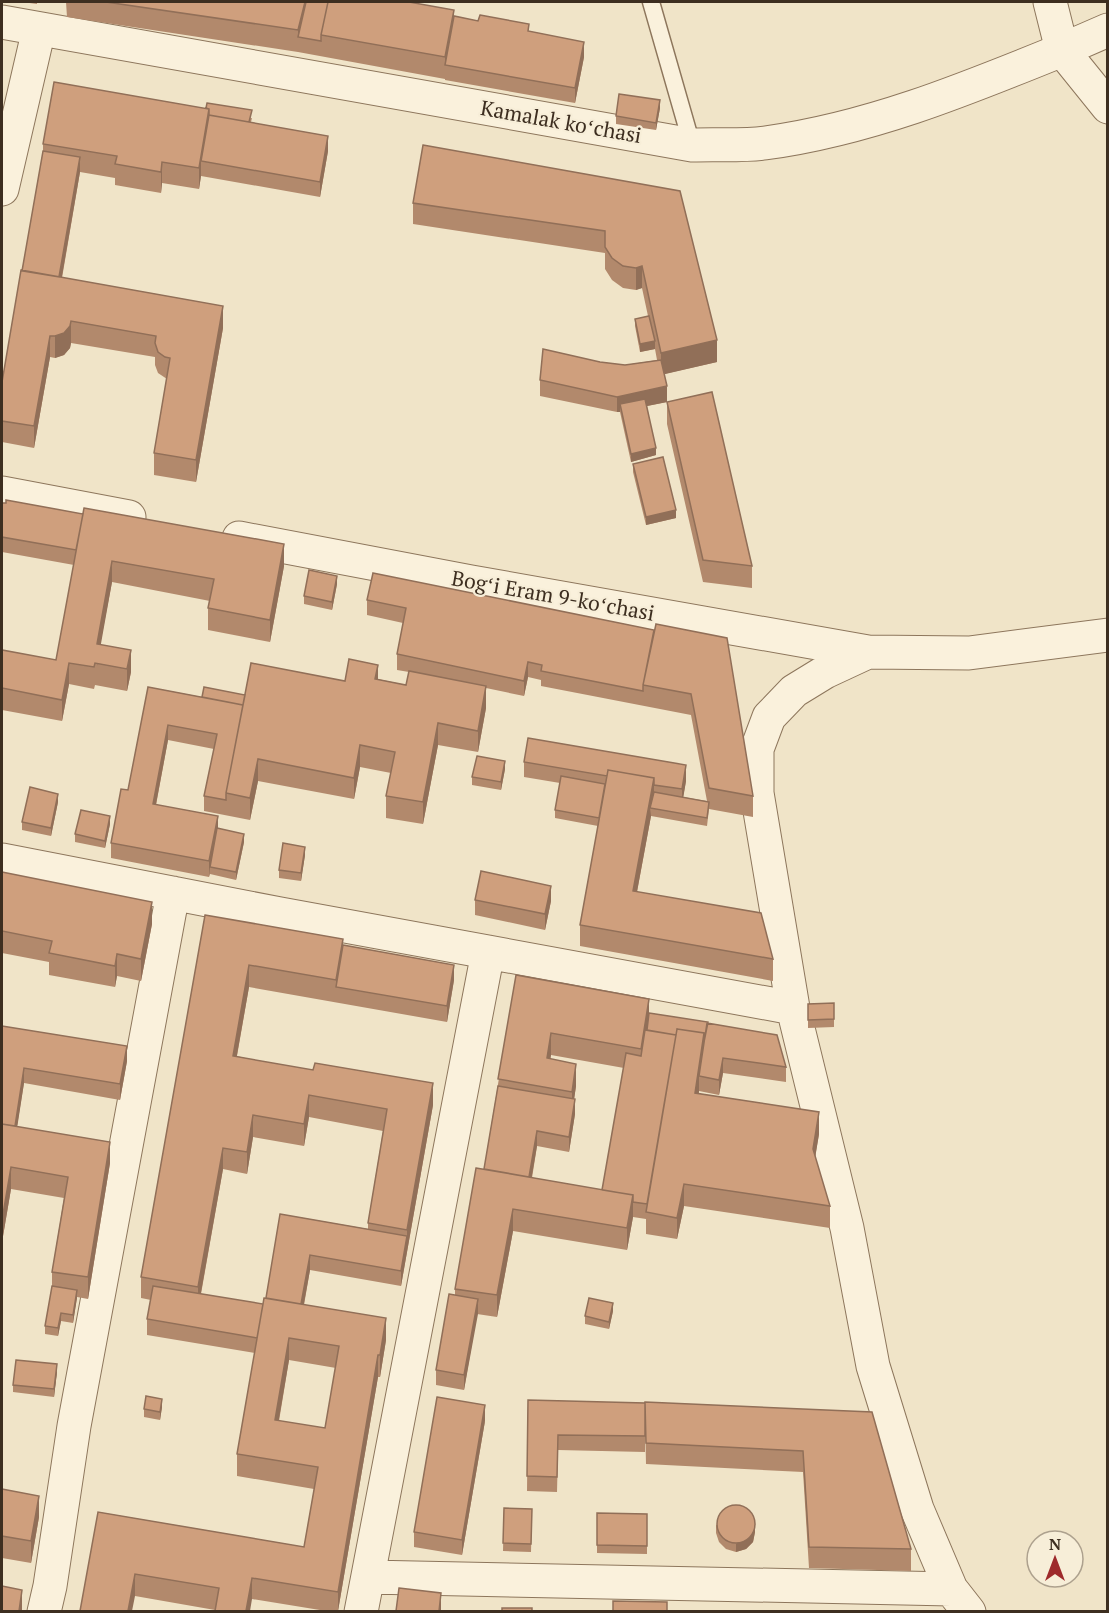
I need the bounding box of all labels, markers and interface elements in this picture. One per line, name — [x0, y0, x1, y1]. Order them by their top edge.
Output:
street label: Kamalak koʻchasi — [478, 93, 644, 149]
street label: Bogʻi Eram 9-koʻchasi — [450, 563, 657, 627]
north arrow — [1025, 1529, 1085, 1589]
text: N — [1049, 1533, 1061, 1555]

